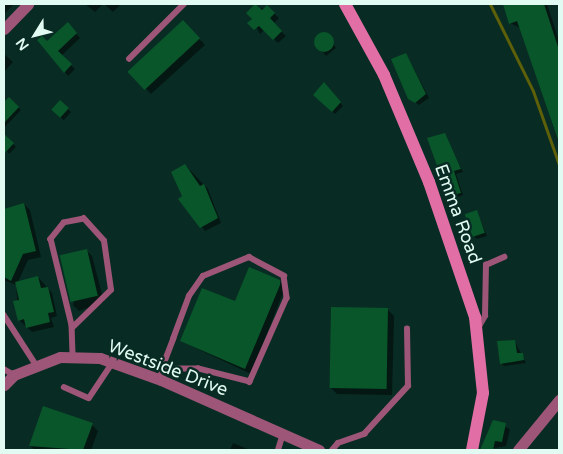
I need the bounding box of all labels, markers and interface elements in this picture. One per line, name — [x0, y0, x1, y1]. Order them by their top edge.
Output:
north arrow — [10, 10, 60, 60]
text: N — [12, 35, 33, 54]
street label: Emma Road — [430, 161, 486, 267]
street label: Westside Drive — [105, 335, 231, 401]

